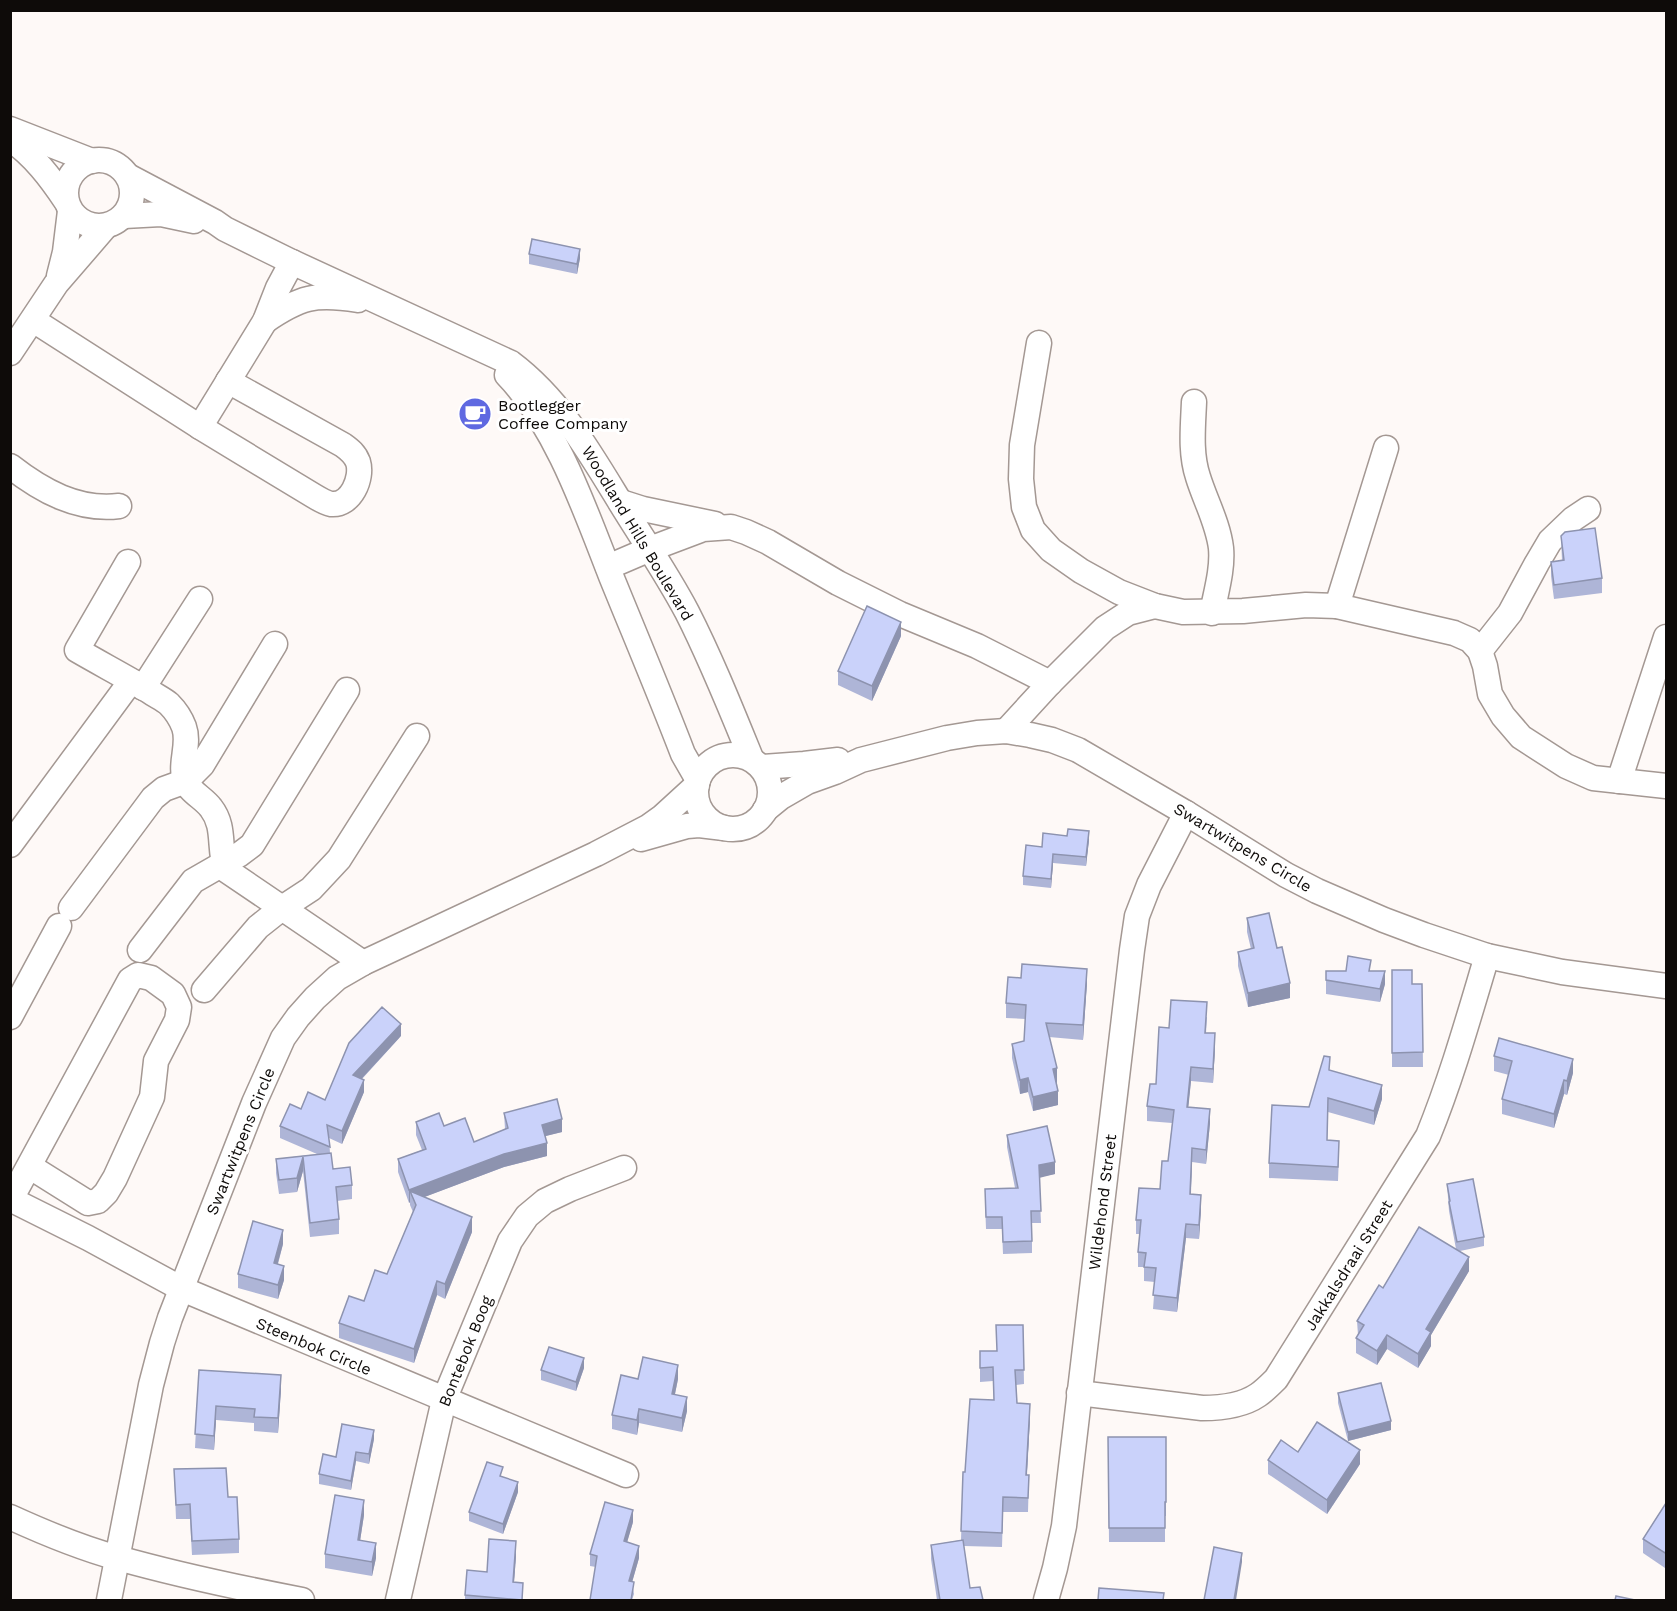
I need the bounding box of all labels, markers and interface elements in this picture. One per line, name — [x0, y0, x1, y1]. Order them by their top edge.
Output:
cafe icon: Bootlegger Coffee Company — [457, 396, 493, 432]
place label: Bootlegger Coffee Company — [498, 396, 628, 433]
street label: Woodland Hills Boulevard — [578, 442, 697, 624]
street label: Swartwitpens Circle — [1170, 799, 1315, 896]
street label: Swartwitpens Circle — [202, 1065, 279, 1218]
street label: Wildehond Street — [1085, 1133, 1120, 1271]
street label: Jakkalsdraai Street — [1300, 1196, 1397, 1334]
street label: Bontebok Boog — [435, 1293, 497, 1409]
street label: Steenbok Circle — [253, 1314, 374, 1379]

